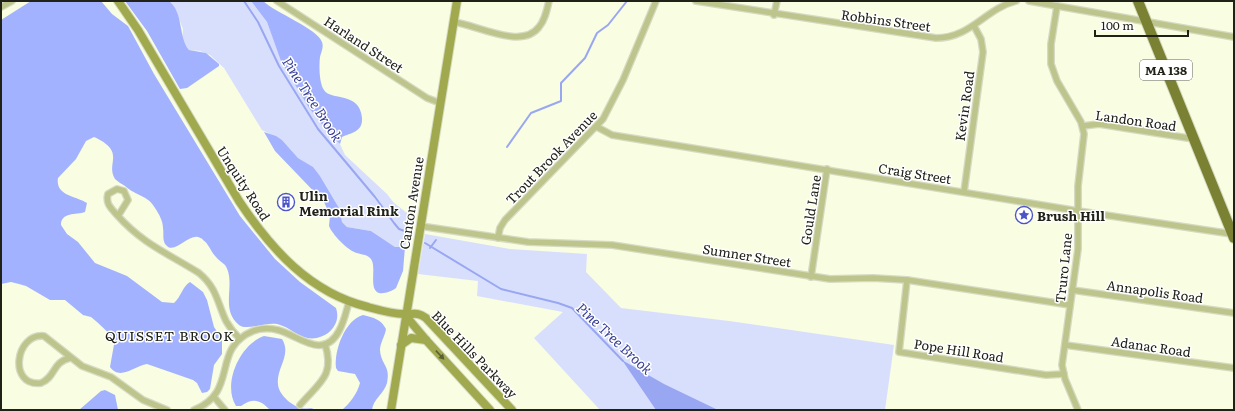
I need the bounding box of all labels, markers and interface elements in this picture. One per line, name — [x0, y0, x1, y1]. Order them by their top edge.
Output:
street label: Robbins Street — [840, 4, 933, 36]
street label: Harland Street — [321, 11, 408, 77]
scale bar — [1095, 12, 1188, 38]
text: 100 m — [1101, 16, 1134, 34]
water label: Pine Tree Brook — [278, 53, 348, 146]
road number: MA 138 — [1140, 60, 1192, 80]
street label: Kevin Road — [950, 70, 978, 142]
street label: Trout Brook Avenue — [501, 105, 601, 208]
street label: Landon Road — [1094, 105, 1178, 135]
street label: Unquity Road — [213, 142, 275, 224]
street label: Canton Avenue — [394, 155, 428, 251]
street label: Craig Street — [877, 158, 954, 188]
street label: Gould Lane — [795, 173, 825, 246]
place label: Ulin Memorial Rink — [299, 186, 399, 220]
building icon: Ulin Memorial Rink — [276, 192, 296, 212]
place icon: Brush Hill — [1014, 205, 1034, 225]
place label: Brush Hill — [1037, 206, 1105, 225]
street label: Truro Lane — [1050, 232, 1076, 304]
street label: Sumner Street — [701, 239, 793, 271]
street label: Annapolis Road — [1105, 275, 1205, 307]
water label: Pine Tree Brook — [573, 297, 658, 379]
street label: Blue Hills Parkway — [428, 306, 522, 403]
district label: QUISSET BROOK — [105, 325, 235, 345]
street label: Adanac Road — [1110, 331, 1192, 361]
street label: Pope Hill Road — [913, 334, 1005, 366]
one-way arrow — [435, 350, 444, 360]

